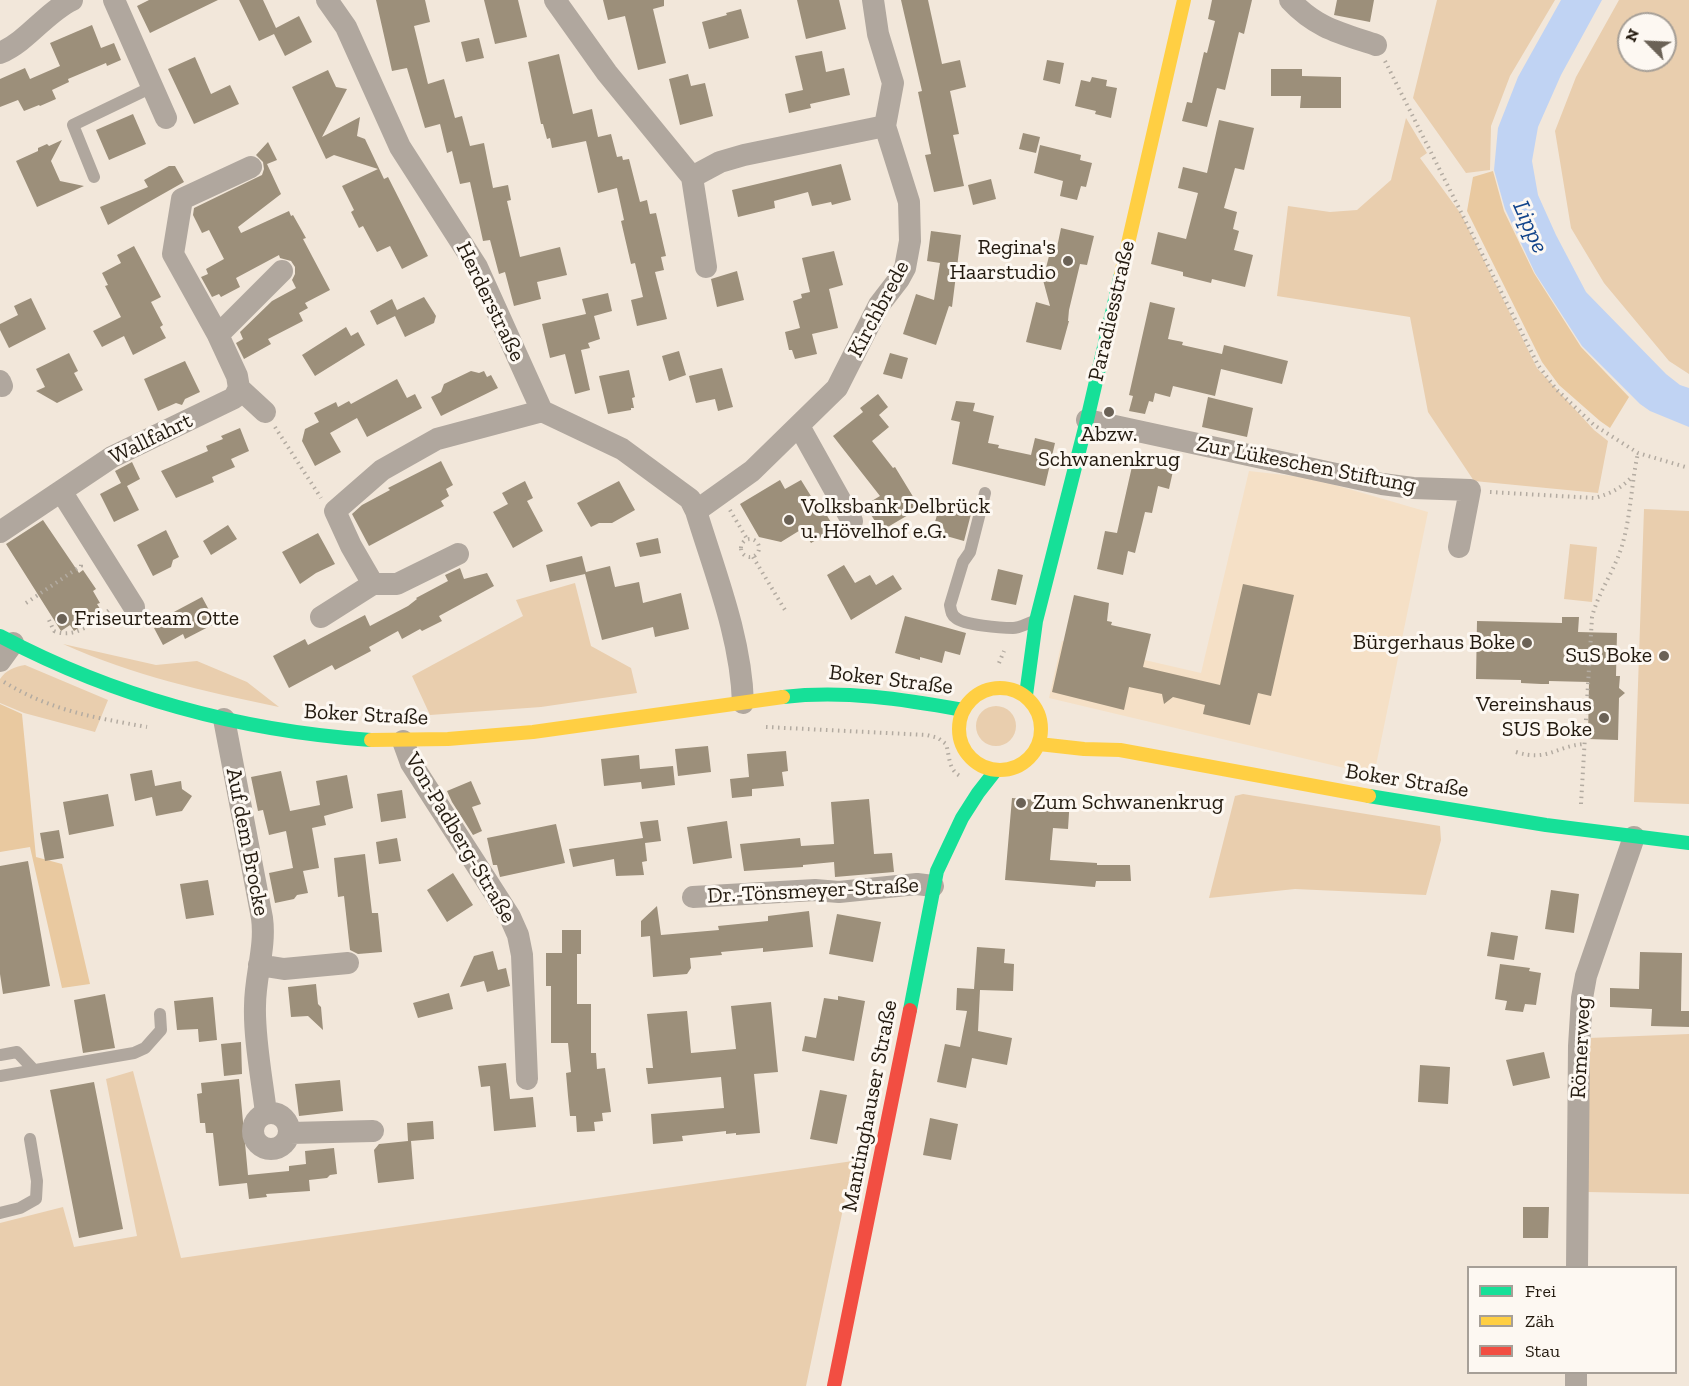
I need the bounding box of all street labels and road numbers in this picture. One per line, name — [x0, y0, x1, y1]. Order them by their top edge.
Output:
street label: Herderstraße — [450, 238, 530, 366]
street label: Paradiesstraße — [1083, 238, 1141, 384]
street label: Kirchbrede — [843, 256, 915, 362]
street label: Wallfahrt — [105, 408, 197, 470]
street label: Zur Lükeschen Stiftung — [1194, 431, 1418, 499]
street label: Boker Straße — [828, 659, 954, 701]
street label: Boker Straße — [303, 699, 429, 731]
street label: Von-Padberg-Straße — [399, 748, 521, 928]
street label: Boker Straße — [1343, 758, 1471, 804]
street label: Auf dem Brocke — [220, 766, 274, 918]
street label: Dr.-Tönsmeyer-Straße — [706, 872, 920, 910]
street label: Römerweg — [1565, 996, 1597, 1100]
street label: Mantinghauser Straße — [836, 998, 904, 1214]

